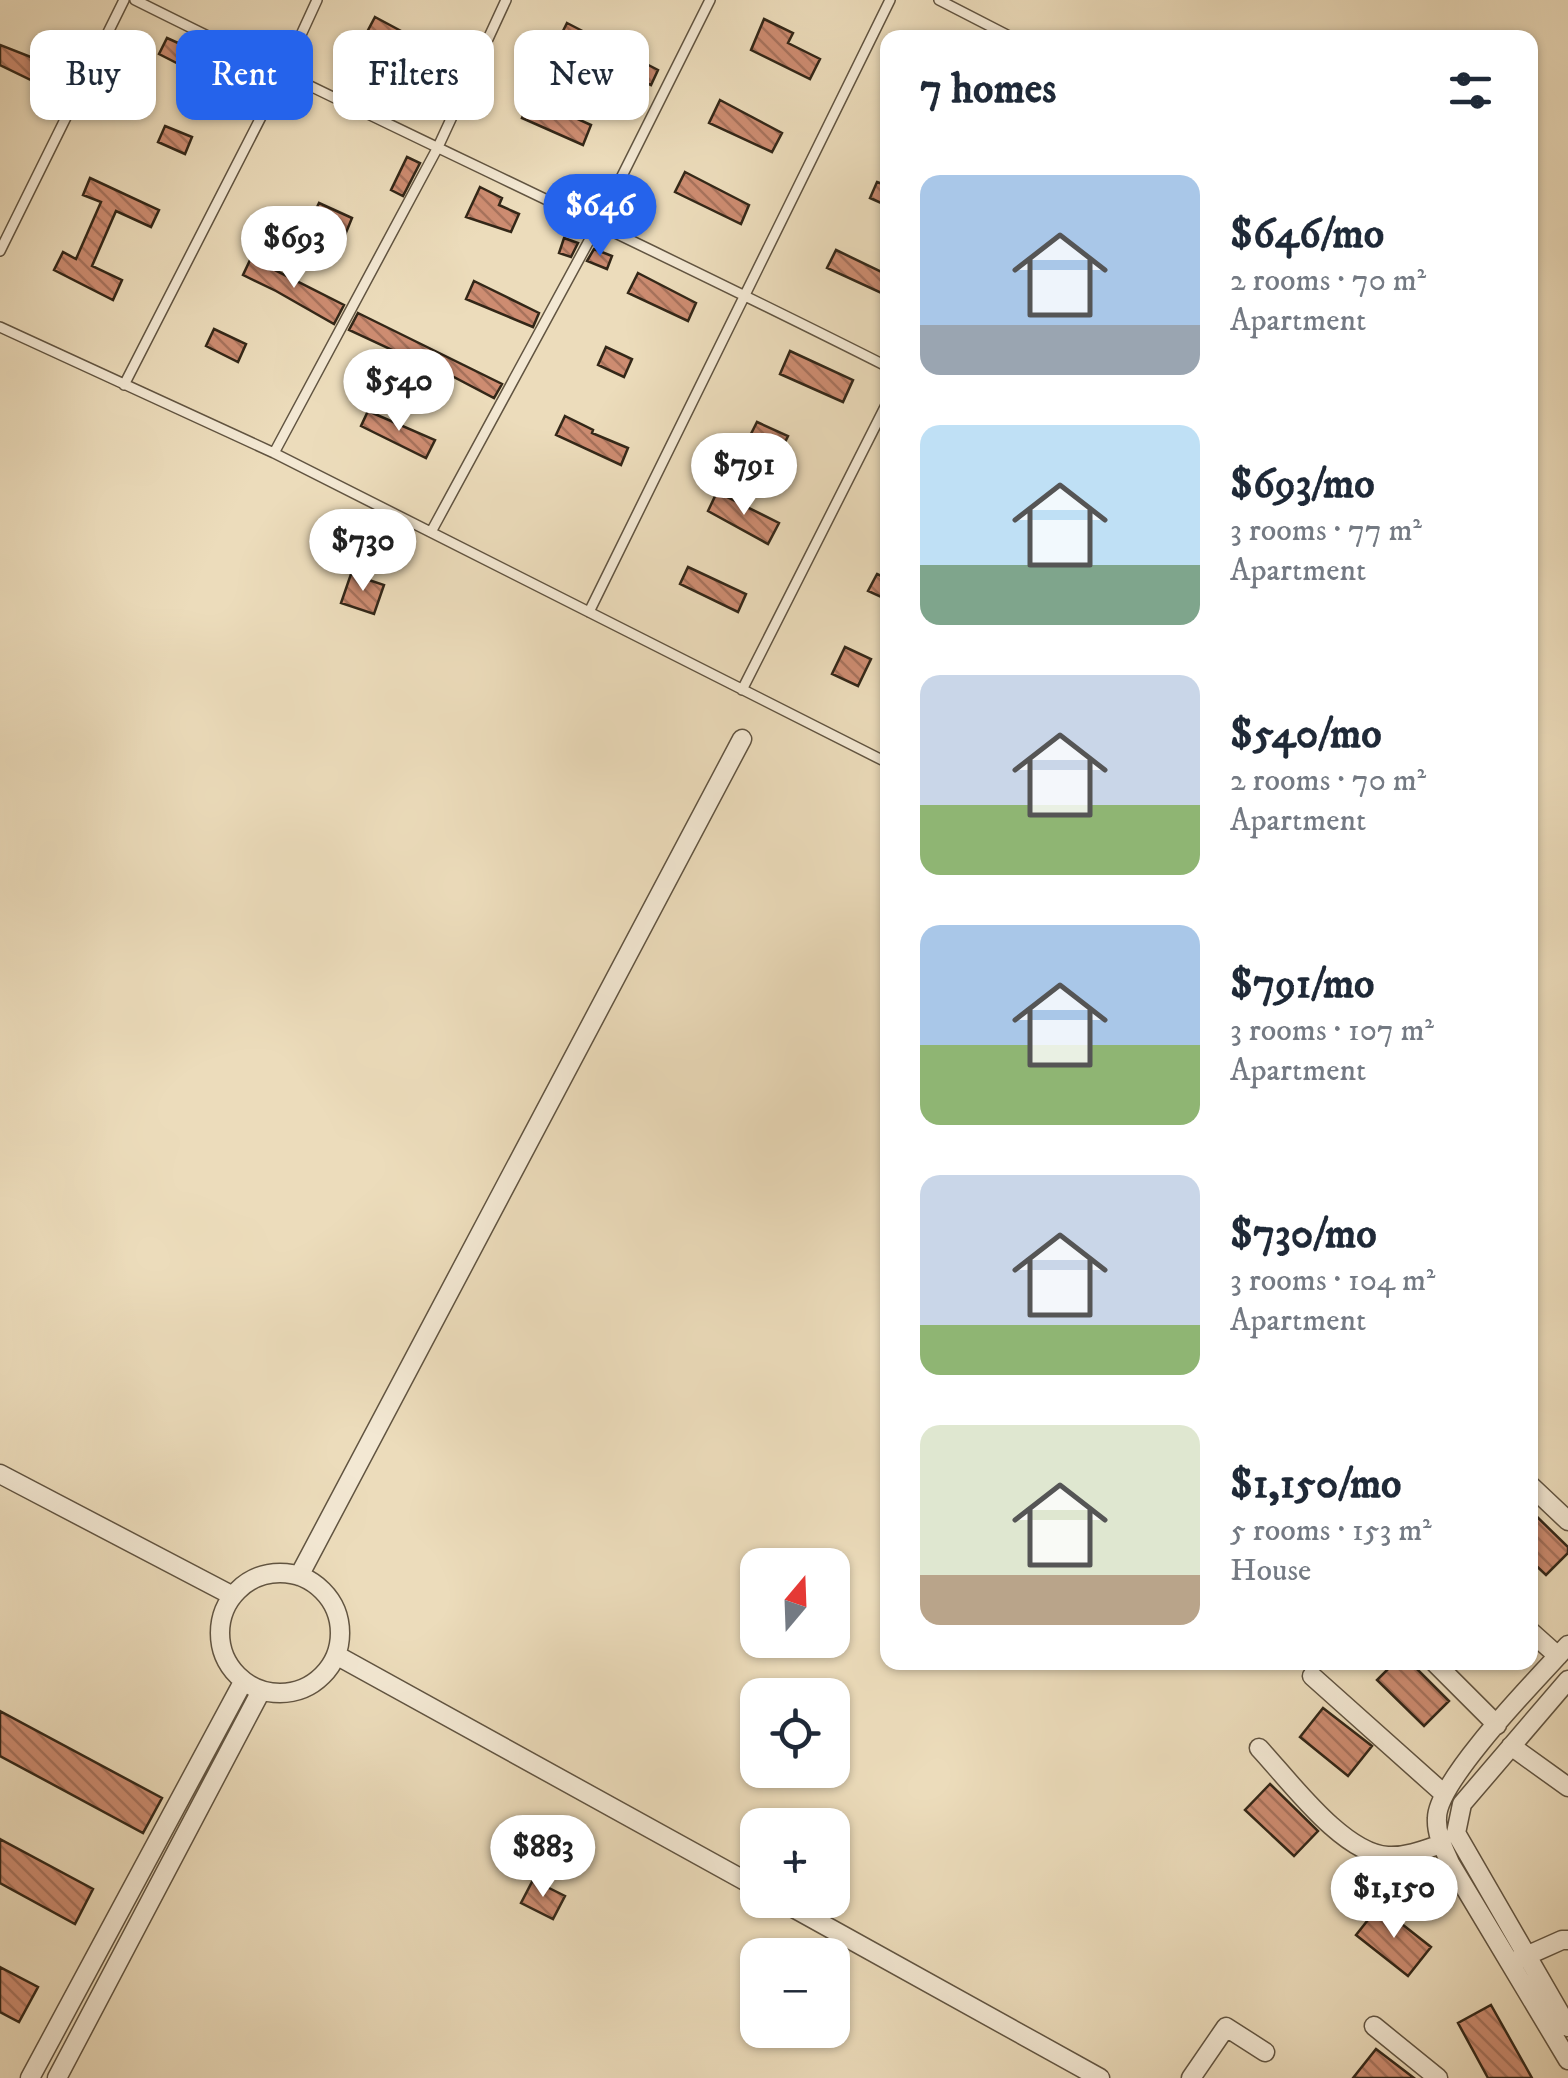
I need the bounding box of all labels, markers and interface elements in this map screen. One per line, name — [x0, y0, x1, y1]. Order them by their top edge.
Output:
chip: Buy — [30, 30, 156, 120]
chip: Rent — [176, 30, 313, 120]
chip: Filters — [333, 30, 494, 120]
chip: New — [514, 30, 649, 120]
icon: filters — [1443, 63, 1498, 118]
text: 7 homes — [920, 64, 1056, 116]
pin: $646 — [541, 174, 659, 259]
text: $646 — [565, 186, 635, 226]
pin: $693 — [235, 206, 353, 291]
text: $646/mo — [1230, 209, 1384, 261]
icon: home — [1000, 215, 1120, 335]
text: $693 — [263, 218, 325, 258]
text: 2 rooms · 70 m² — [1230, 261, 1426, 301]
text: Apartment — [1230, 301, 1366, 341]
pin: $540 — [340, 349, 458, 434]
text: $540 — [365, 361, 433, 401]
pin: $791 — [685, 433, 803, 518]
text: $791 — [713, 445, 775, 485]
text: $693/mo — [1230, 459, 1375, 511]
icon: home — [1000, 465, 1120, 585]
pin: $730 — [304, 509, 422, 594]
text: 3 rooms · 77 m² — [1230, 511, 1422, 551]
text: $730 — [331, 521, 395, 561]
text: Apartment — [1230, 551, 1366, 591]
text: $540/mo — [1230, 709, 1382, 761]
icon: home — [1000, 715, 1120, 835]
text: 2 rooms · 70 m² — [1230, 761, 1426, 801]
text: Apartment — [1230, 801, 1366, 841]
text: $791/mo — [1230, 959, 1375, 1011]
icon: home — [1000, 965, 1120, 1085]
text: 3 rooms · 107 m² — [1230, 1011, 1434, 1051]
text: Apartment — [1230, 1051, 1366, 1091]
text: $730/mo — [1230, 1209, 1377, 1261]
icon: home — [1000, 1215, 1120, 1335]
text: 3 rooms · 104 m² — [1230, 1261, 1435, 1301]
text: Apartment — [1230, 1301, 1366, 1341]
text: $1,150/mo — [1230, 1459, 1402, 1511]
icon: home — [1000, 1465, 1120, 1585]
text: 5 rooms · 153 m² — [1230, 1511, 1432, 1551]
north arrow — [740, 1548, 850, 1658]
map controls — [740, 1548, 850, 2048]
text: House — [1230, 1551, 1311, 1591]
button: locate — [740, 1678, 850, 1788]
button: + — [740, 1808, 850, 1918]
pin: $883 — [484, 1815, 602, 1900]
text: $883 — [512, 1827, 574, 1867]
pin: $1,150 — [1313, 1856, 1475, 1941]
text: $1,150 — [1353, 1868, 1435, 1908]
button: − — [740, 1938, 850, 2048]

